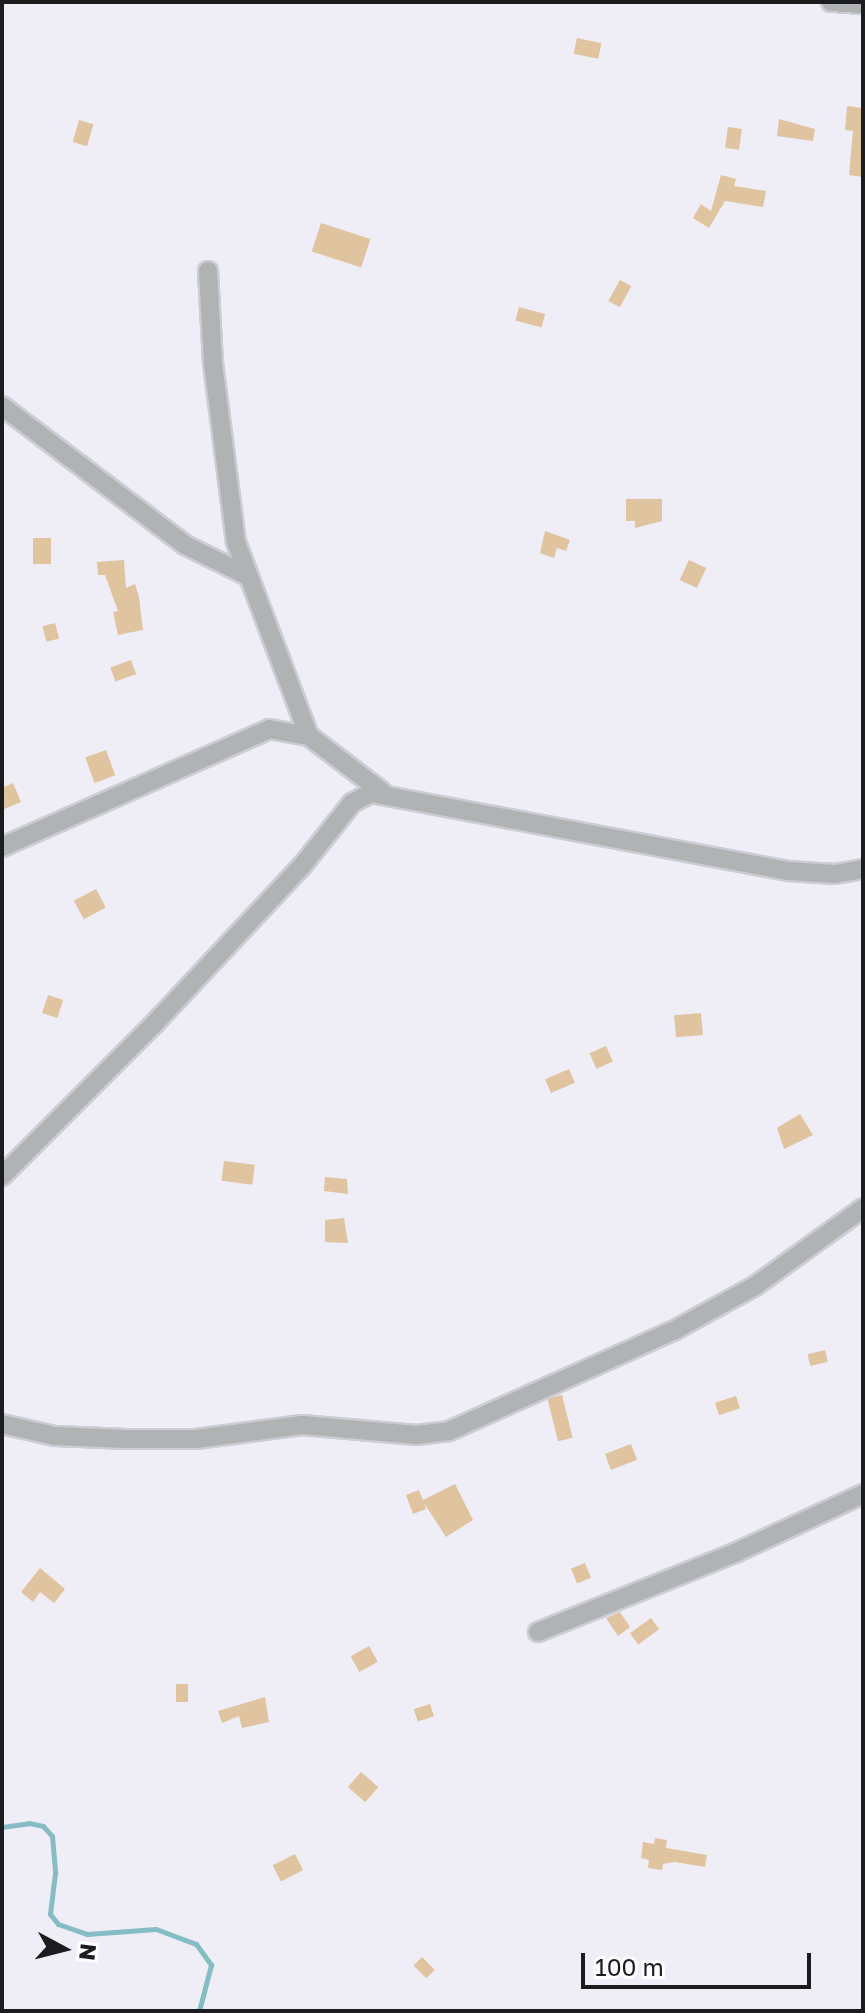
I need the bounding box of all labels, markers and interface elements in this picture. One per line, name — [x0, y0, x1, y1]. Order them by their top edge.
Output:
north arrow — [24, 1909, 104, 1989]
scale bar — [585, 1937, 815, 1987]
text: N — [74, 1942, 103, 1962]
text: 100 m — [595, 1952, 664, 1981]

